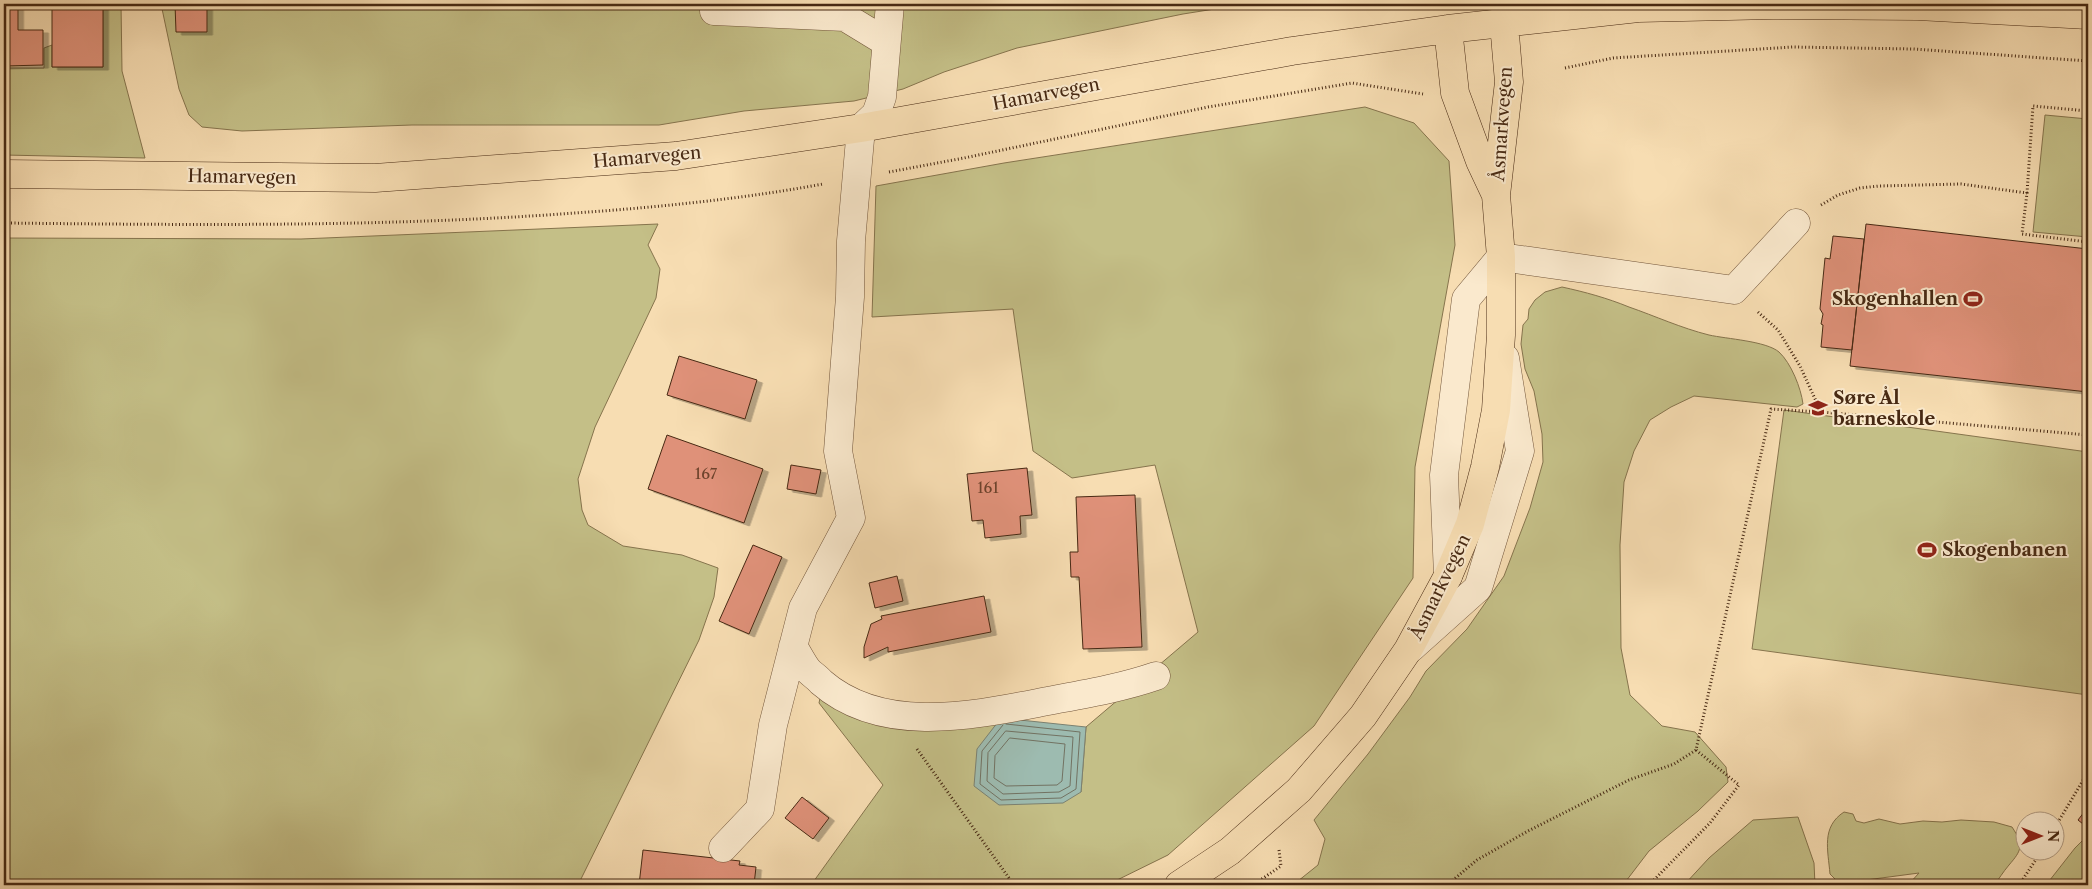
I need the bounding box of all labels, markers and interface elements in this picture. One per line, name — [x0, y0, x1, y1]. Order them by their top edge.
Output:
street label: Åsmarkvegen — [1486, 66, 1517, 183]
street label: Hamarvegen — [991, 73, 1101, 115]
street label: Hamarvegen — [592, 141, 702, 173]
street label: Hamarvegen — [187, 165, 297, 189]
place label: Skogenhallen — [1832, 288, 1959, 310]
sports icon: Skogenhallen — [1962, 288, 1984, 310]
place label: Søre Ål barneskole — [1832, 386, 1936, 430]
school or university icon: Søre Ål barneskole — [1807, 397, 1829, 419]
house number: 167 — [695, 464, 718, 483]
house number: 161 — [977, 478, 999, 497]
street label: Åsmarkvegen — [1404, 530, 1475, 644]
sports icon: Skogenbanen — [1916, 539, 1938, 561]
place label: Skogenbanen — [1942, 539, 2068, 561]
north arrow — [2014, 812, 2064, 862]
text: N — [2044, 830, 2062, 842]

